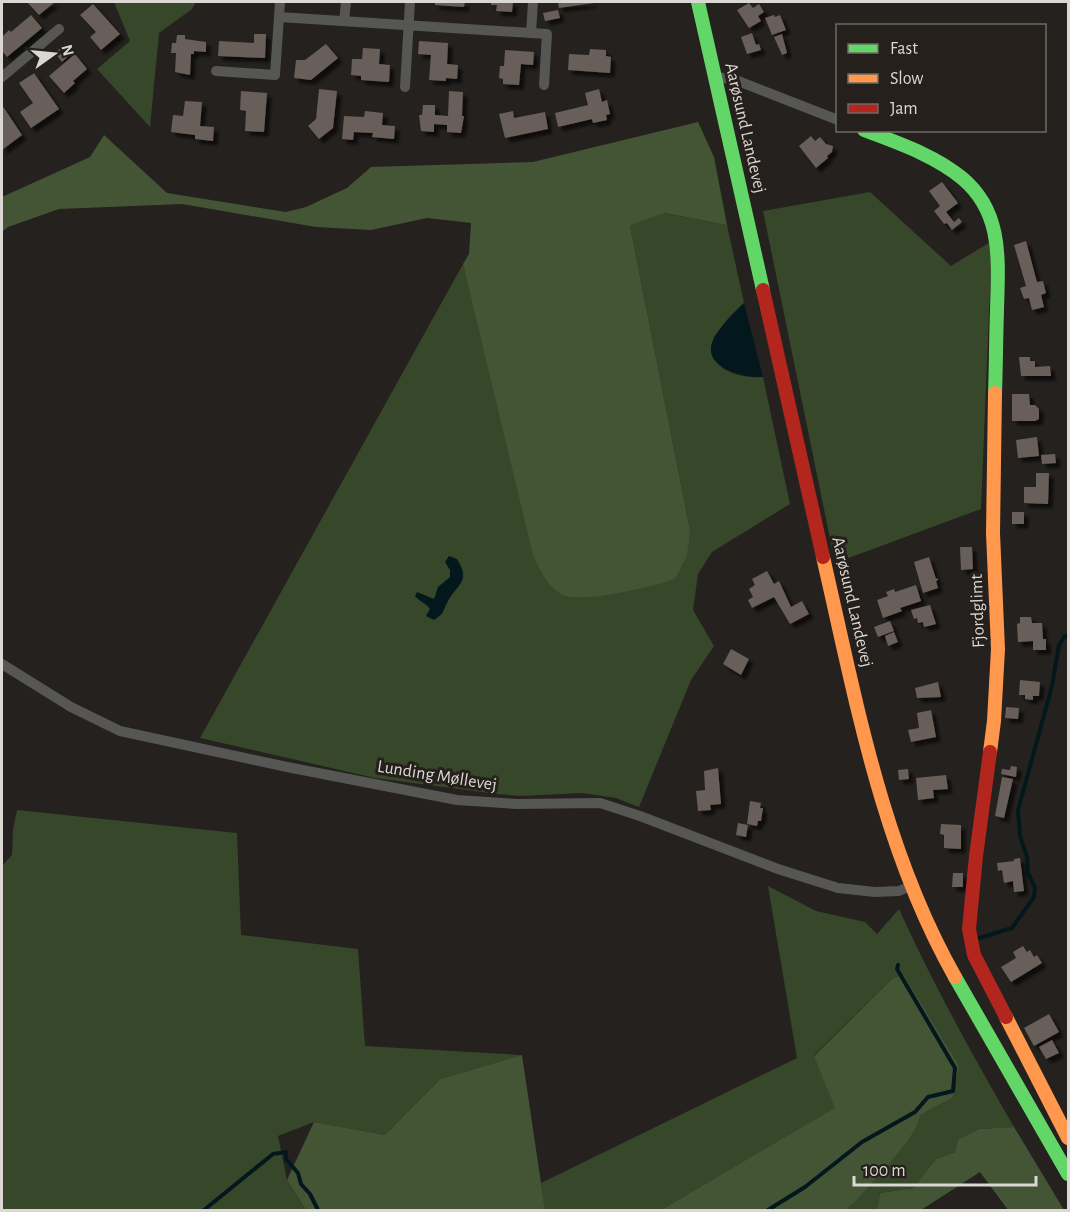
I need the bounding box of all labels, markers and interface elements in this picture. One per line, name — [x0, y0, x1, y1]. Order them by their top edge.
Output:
north arrow — [24, 24, 84, 84]
legend — [836, 24, 1046, 132]
text: Fast — [890, 40, 918, 58]
text: N — [58, 43, 77, 58]
street label: Aarøsund Landevej — [721, 61, 769, 195]
text: Slow — [890, 70, 923, 88]
text: Jam — [890, 100, 918, 118]
street label: Aarøsund Landevej — [828, 535, 876, 669]
street label: Fjordglimt — [968, 573, 988, 648]
street label: Lunding Møllevej — [376, 758, 498, 794]
scale bar — [854, 1149, 1036, 1187]
text: 100 m — [863, 1162, 906, 1180]

